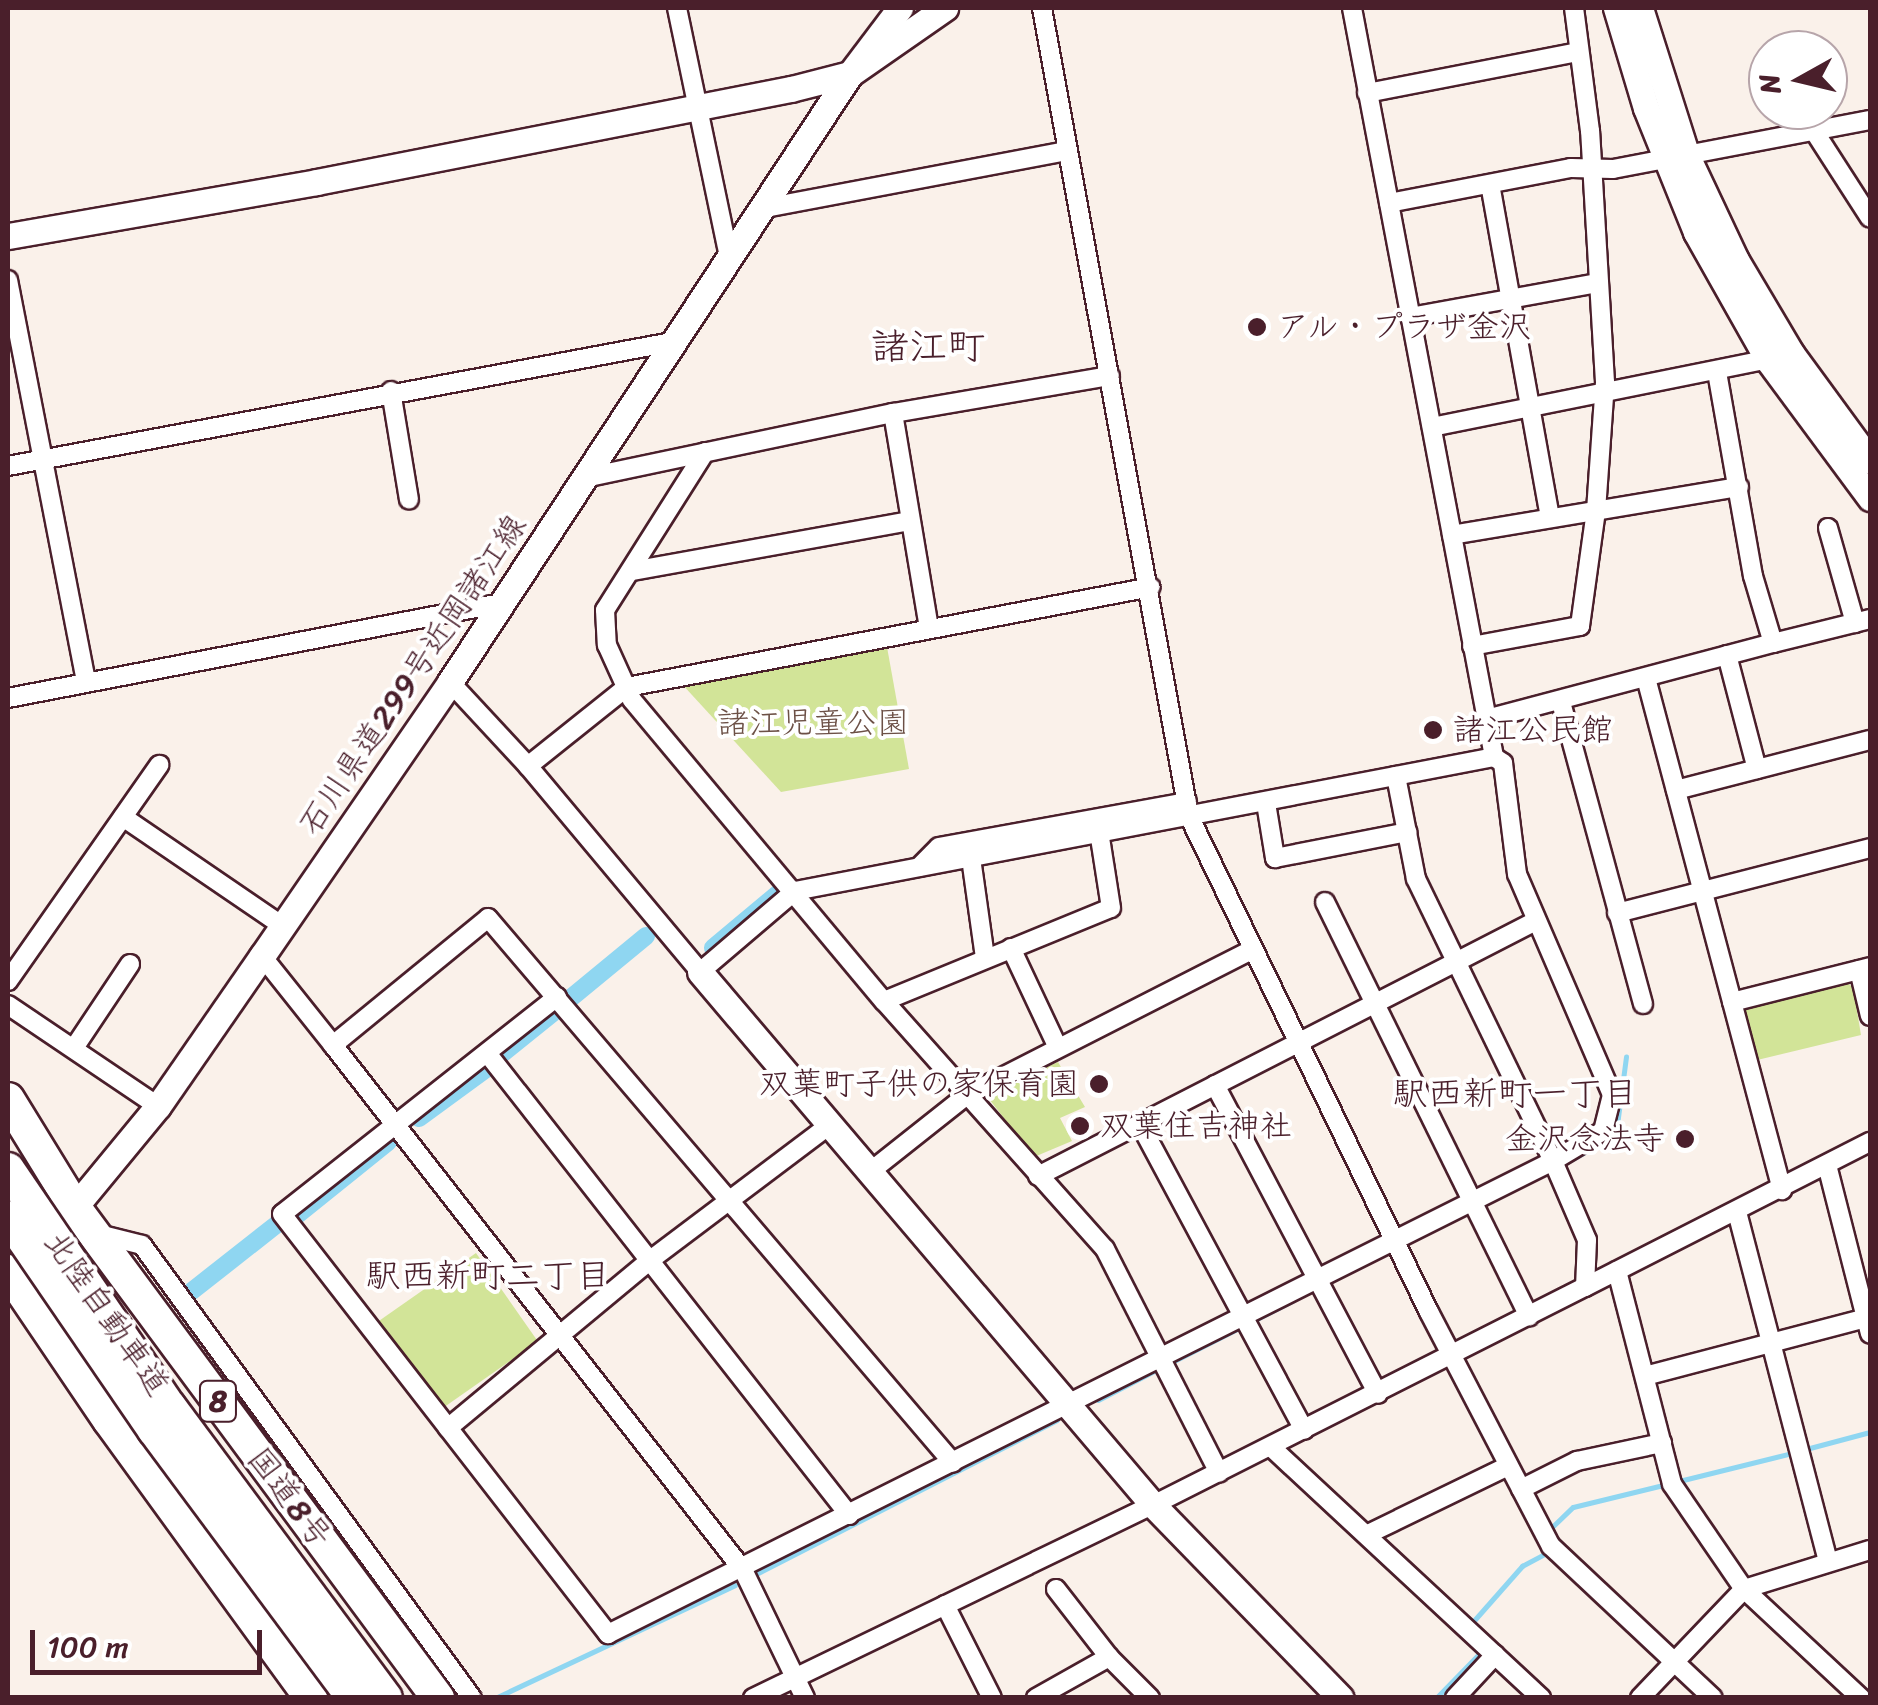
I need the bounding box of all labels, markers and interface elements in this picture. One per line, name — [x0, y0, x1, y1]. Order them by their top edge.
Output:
north arrow — [1748, 30, 1848, 130]
text: N — [1744, 71, 1795, 97]
place label: アル・プラザ金沢 — [1277, 308, 1533, 346]
marker: アル・プラザ金沢 — [1246, 316, 1268, 338]
district label: 諸江町 — [871, 324, 985, 370]
street label: 石川県道299号近岡諸江線 — [291, 508, 535, 842]
park label: 諸江児童公園 — [717, 704, 909, 742]
place label: 諸江公民館 — [1453, 711, 1613, 749]
marker: 諸江公民館 — [1422, 719, 1444, 741]
place label: 双葉町子供の家保育園 — [759, 1065, 1079, 1103]
district label: 駅西新町一丁目 — [1393, 1072, 1637, 1114]
marker: 双葉町子供の家保育園 — [1088, 1073, 1110, 1095]
place label: 双葉住吉神社 — [1100, 1107, 1292, 1145]
marker: 双葉住吉神社 — [1069, 1115, 1091, 1137]
place label: 金沢念法寺 — [1505, 1120, 1665, 1158]
marker: 金沢念法寺 — [1674, 1128, 1696, 1150]
street label: 北陸自動車道 — [35, 1224, 177, 1404]
district label: 駅西新町二丁目 — [366, 1254, 610, 1296]
road number: 8 — [198, 1376, 238, 1426]
street label: 国道8号 — [239, 1440, 339, 1556]
scale bar — [35, 1610, 268, 1672]
text: 100 m — [47, 1620, 129, 1674]

